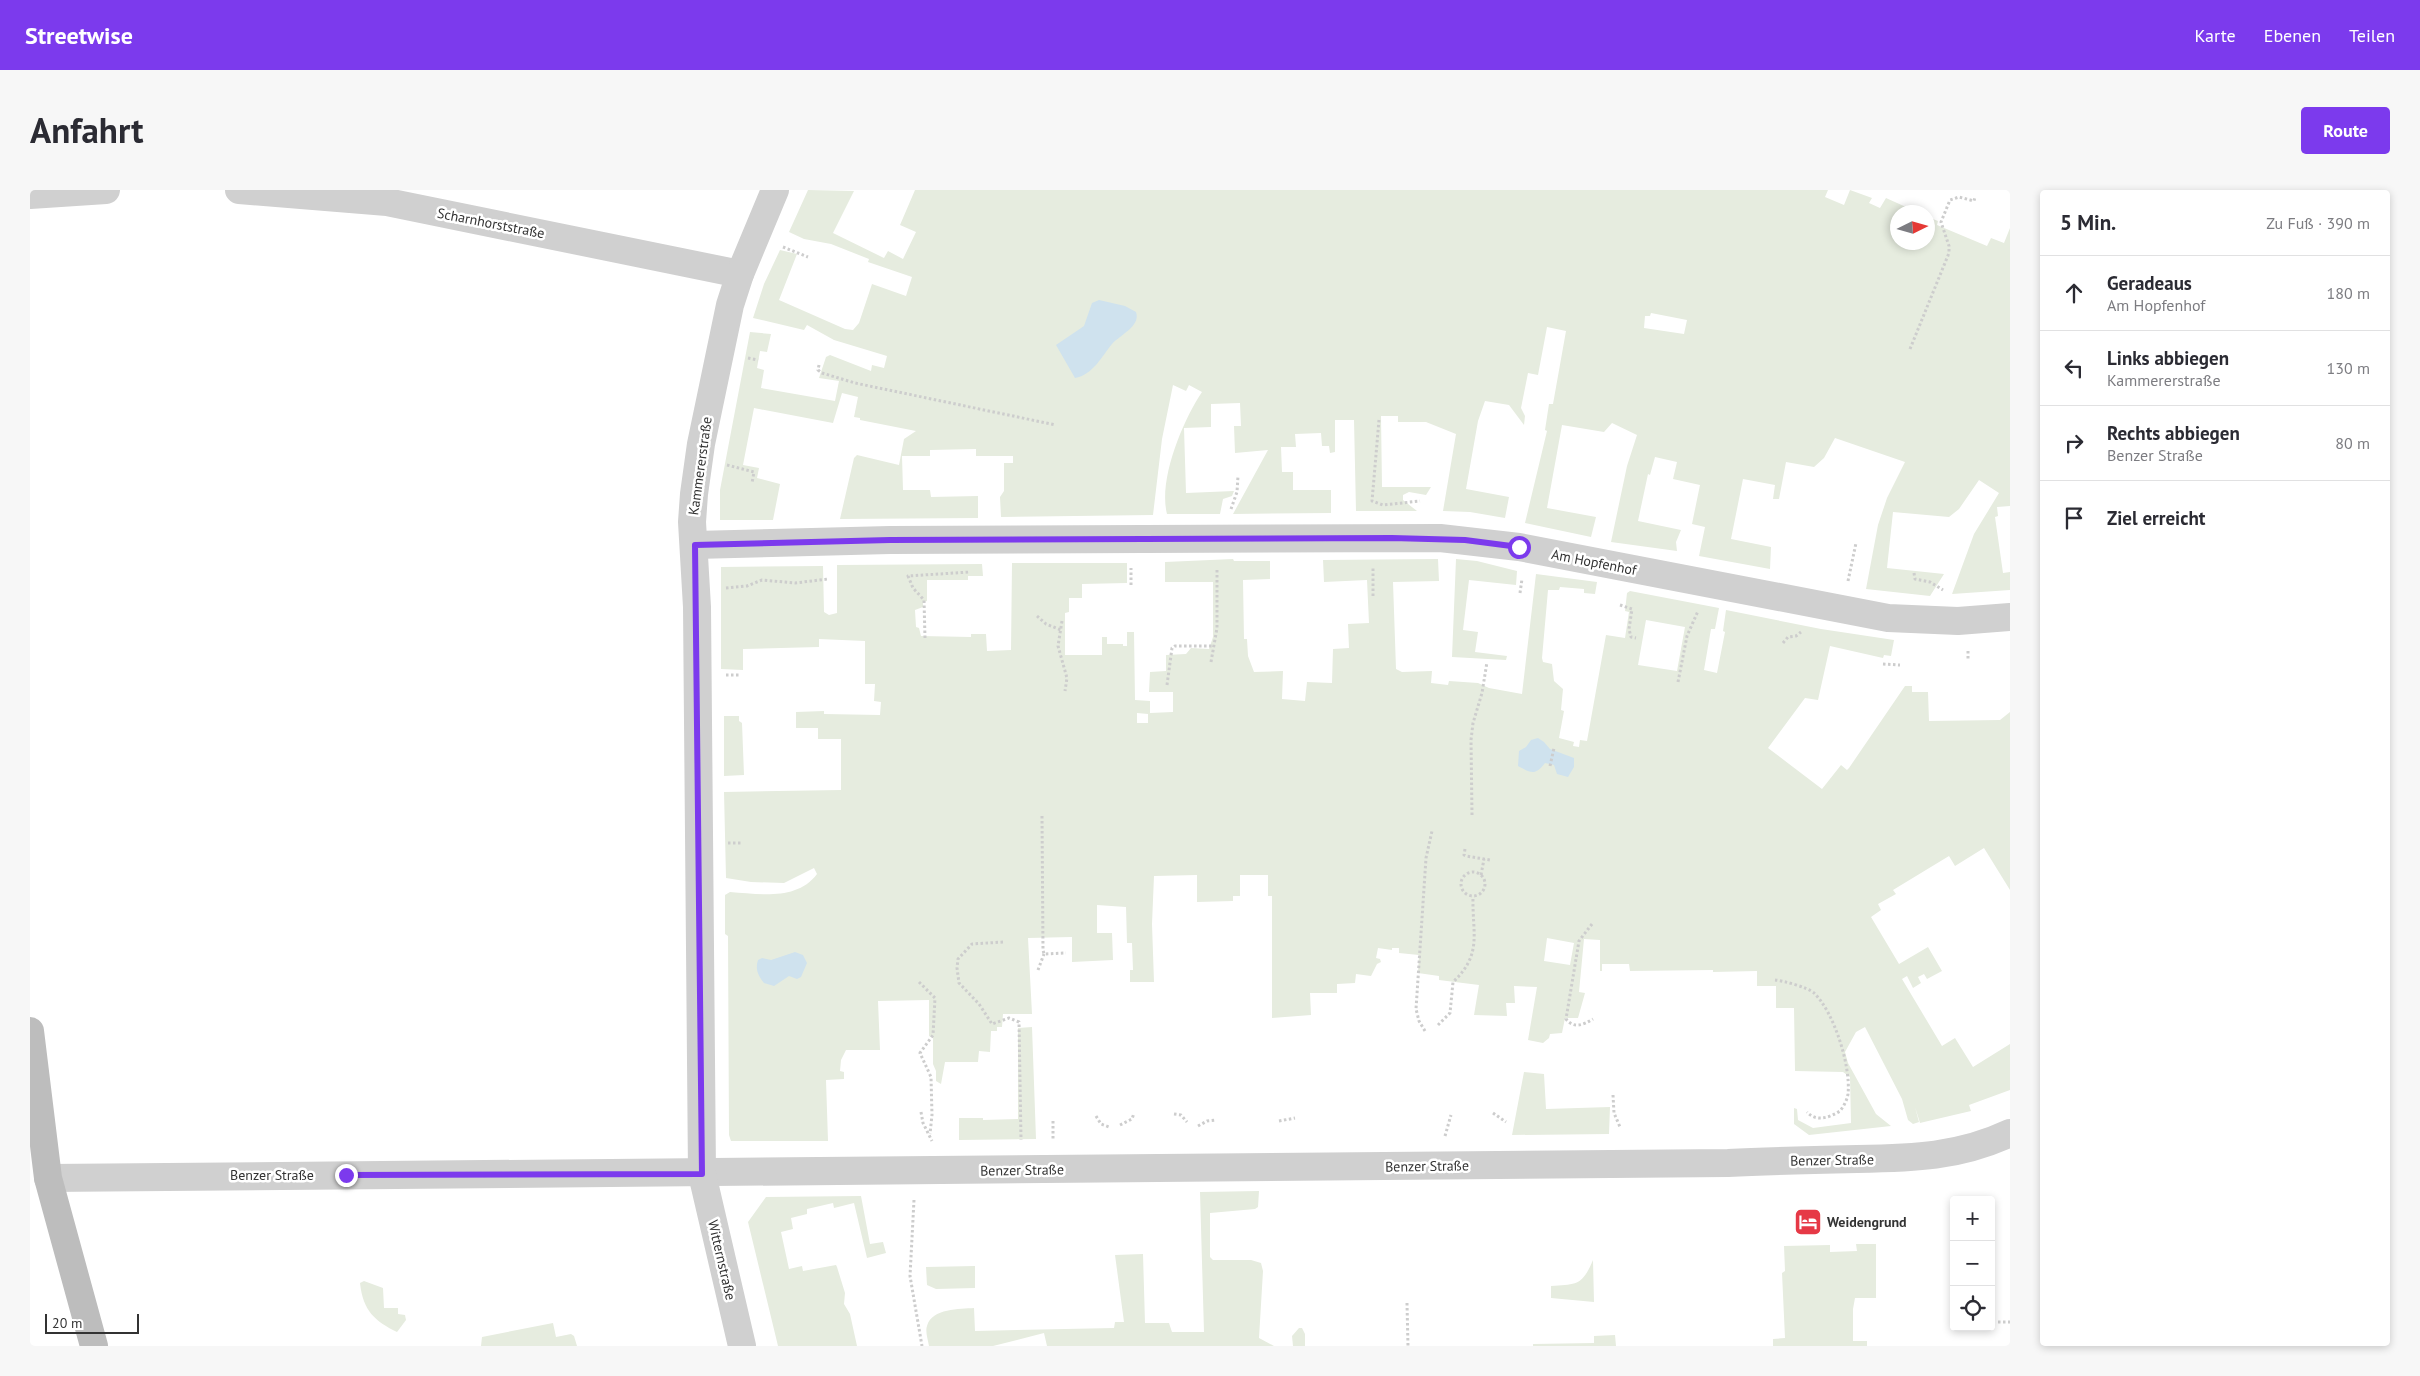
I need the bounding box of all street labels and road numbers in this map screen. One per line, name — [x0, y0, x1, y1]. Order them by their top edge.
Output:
street label: Scharnhorststraße — [436, 204, 546, 242]
street label: Kammererstraße — [684, 416, 716, 516]
street label: Am Hopfenhof — [1550, 545, 1639, 579]
street label: Benzer Straße — [1790, 1150, 1874, 1170]
street label: Benzer Straße — [1385, 1156, 1469, 1176]
street label: Benzer Straße — [980, 1160, 1064, 1180]
street label: Benzer Straße — [230, 1166, 314, 1184]
street label: Witternstraße — [704, 1218, 740, 1302]

